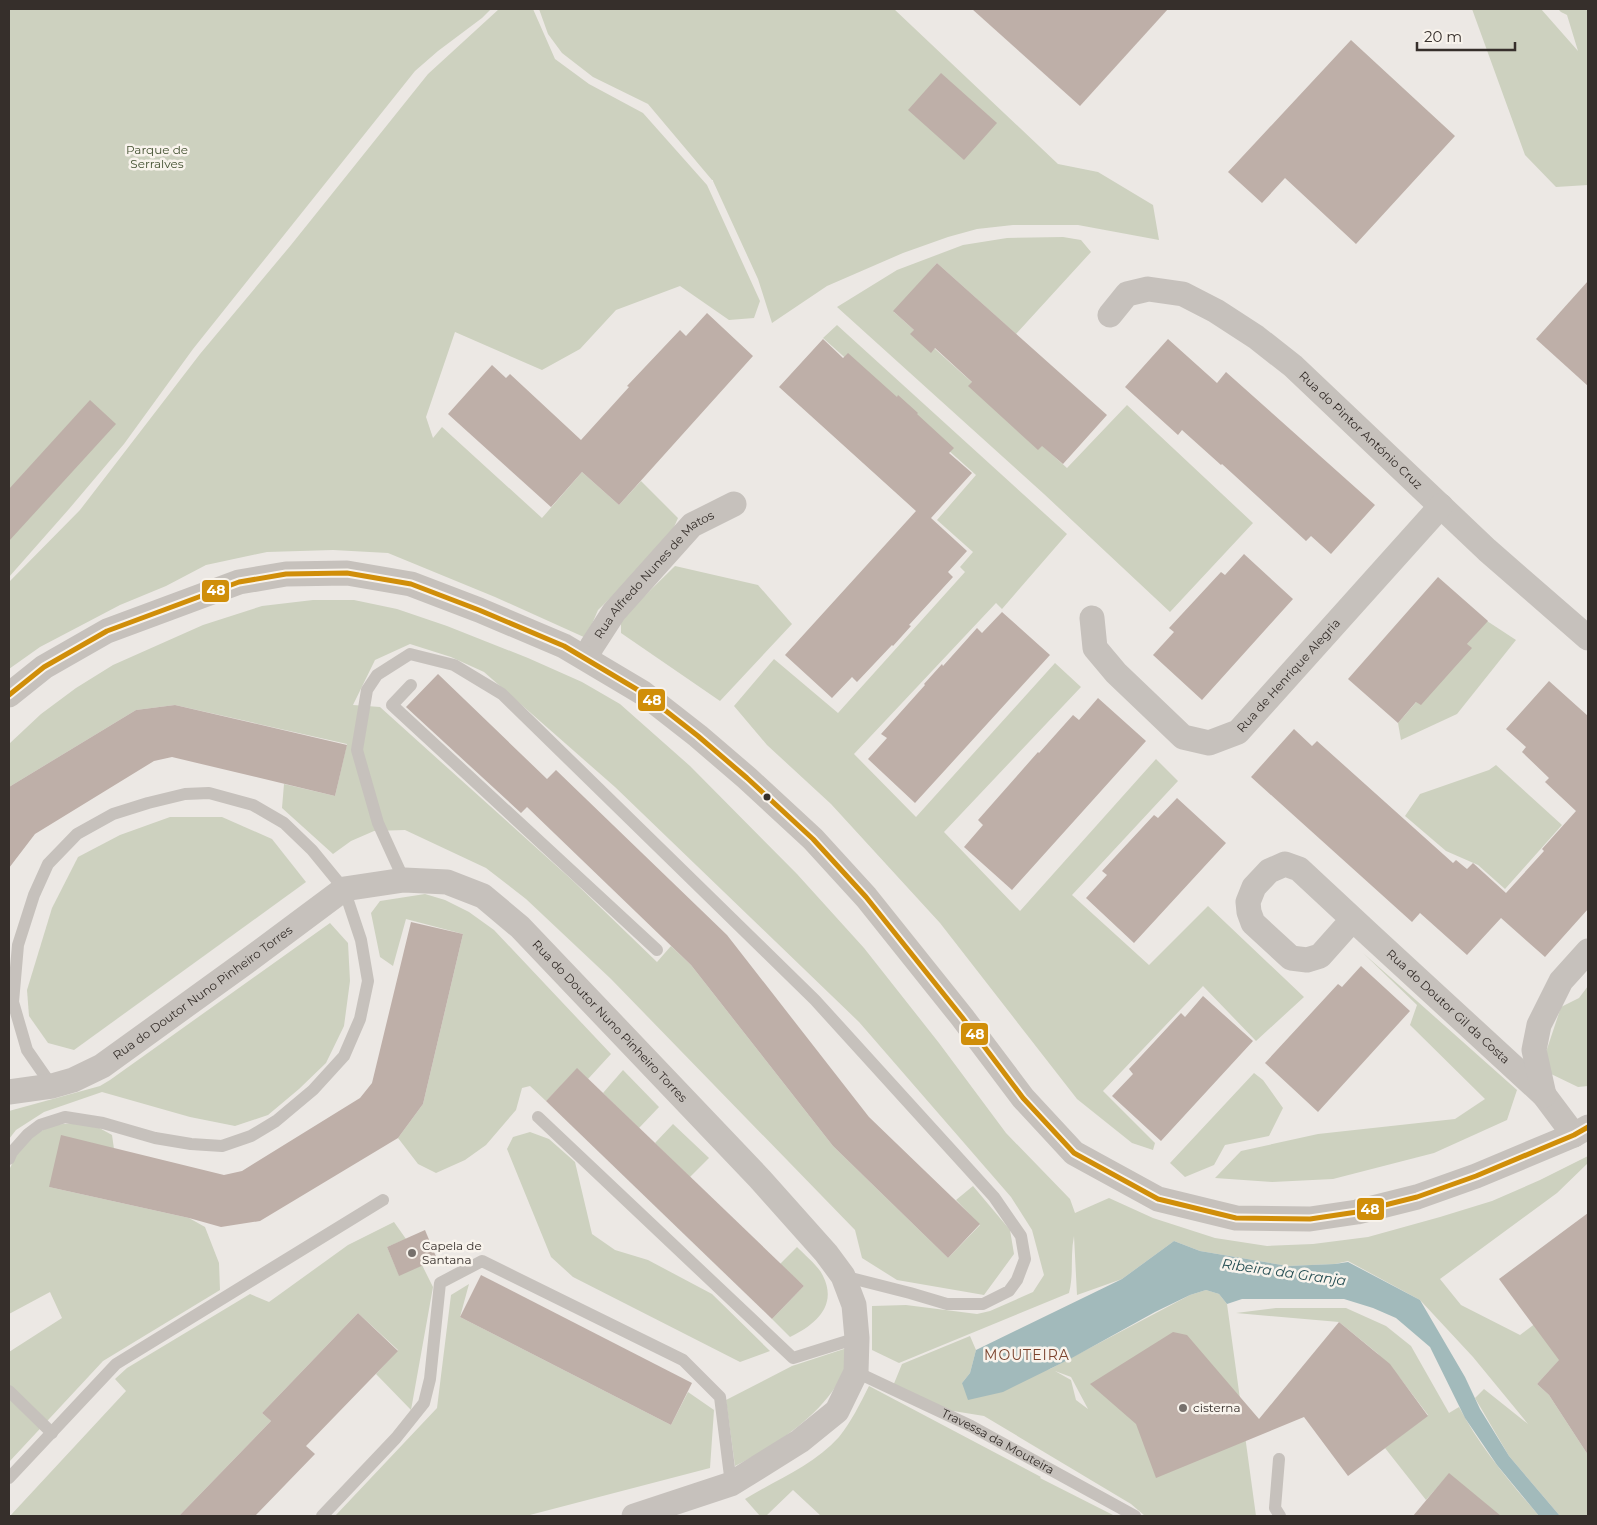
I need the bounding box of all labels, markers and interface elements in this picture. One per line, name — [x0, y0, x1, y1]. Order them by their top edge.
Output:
scale bar — [1417, 20, 1514, 52]
text: 20 m — [1424, 27, 1462, 46]
park label: Parque de Serralves — [126, 142, 188, 171]
street label: Rua do Pintor António Cruz — [1296, 368, 1426, 492]
street label: Rua Alfredo Nunes de Matos — [591, 507, 717, 641]
line badge: 48 — [201, 579, 230, 603]
text: 48 — [206, 581, 226, 599]
street label: Rua de Henrique Alegria — [1233, 615, 1343, 735]
line badge: 48 — [637, 688, 666, 712]
text: 48 — [642, 691, 662, 709]
unlabelled marker — [762, 792, 772, 802]
street label: Rua do Doutor Nuno Pinheiro Torres — [110, 922, 295, 1063]
street label: Rua do Doutor Nuno Pinheiro Torres — [529, 937, 691, 1105]
street label: Rua do Doutor Gil da Costa — [1383, 946, 1513, 1067]
line badge: 48 — [960, 1022, 989, 1046]
text: 48 — [965, 1025, 985, 1043]
line badge: 48 — [1356, 1197, 1385, 1221]
text: 48 — [1360, 1200, 1380, 1218]
place label: Capela de Santana — [422, 1238, 482, 1267]
marker: Capela de Santana — [406, 1247, 418, 1259]
water label: Ribeira da Granja — [1221, 1254, 1347, 1290]
district label: MOUTEIRA — [984, 1346, 1070, 1364]
place label: cisterna — [1193, 1400, 1241, 1415]
marker: cisterna — [1177, 1402, 1189, 1414]
street label: Travessa da Mouteira — [939, 1405, 1057, 1477]

